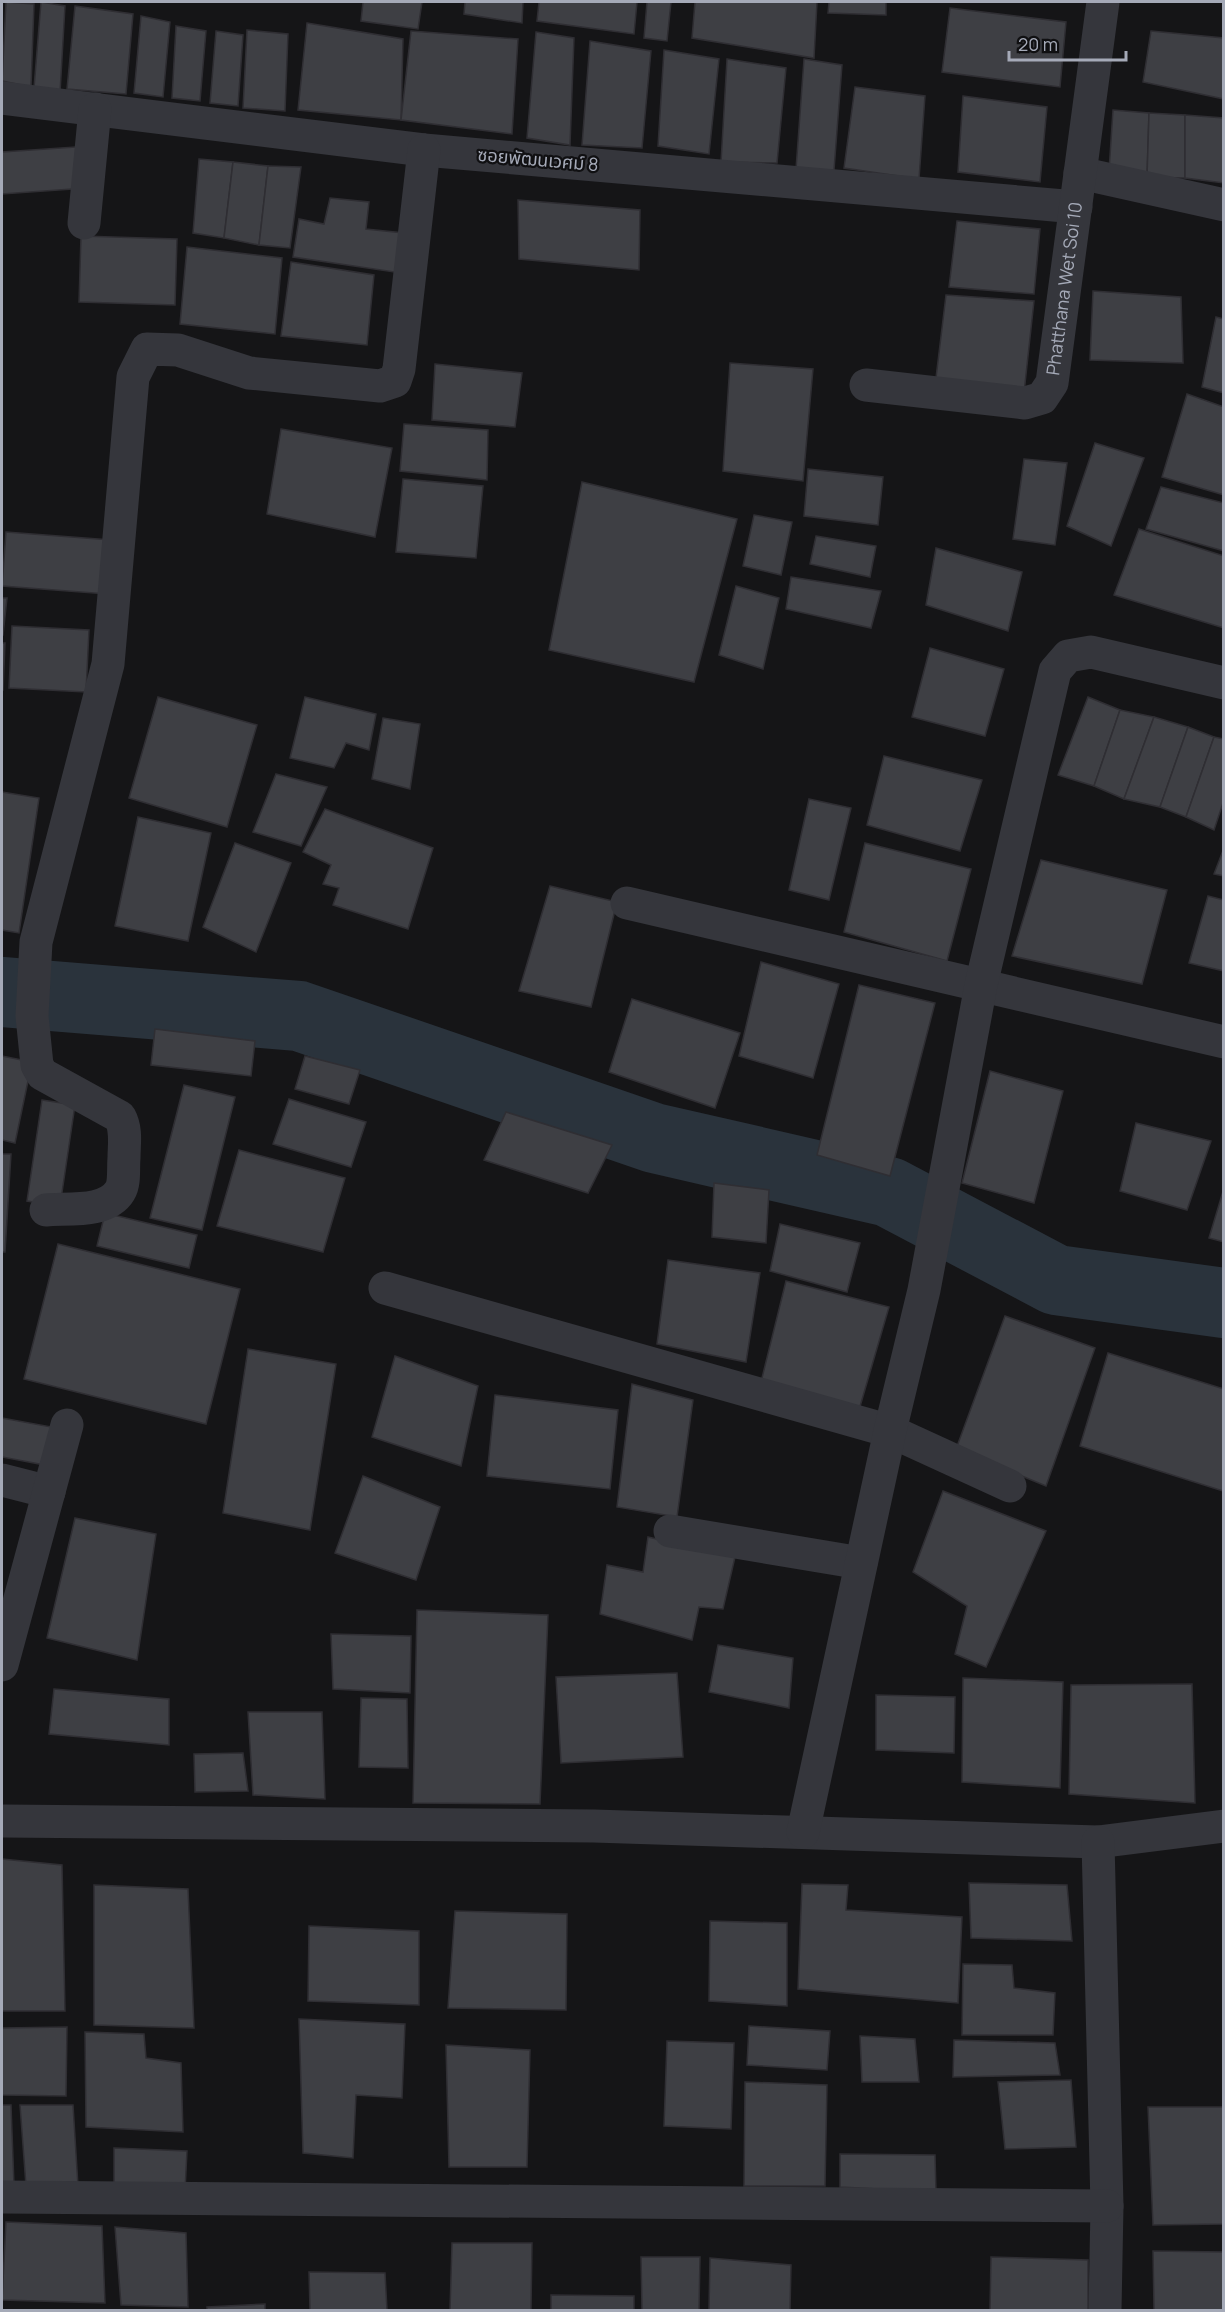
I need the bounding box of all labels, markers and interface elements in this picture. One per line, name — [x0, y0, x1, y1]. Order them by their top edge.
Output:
scale bar — [1009, 24, 1126, 62]
text: 20 m — [1018, 32, 1058, 56]
street label: ซอยพัฒนเวศม์ 8 — [477, 142, 600, 176]
street label: Phatthana Wet Soi 10 — [1040, 200, 1087, 377]

